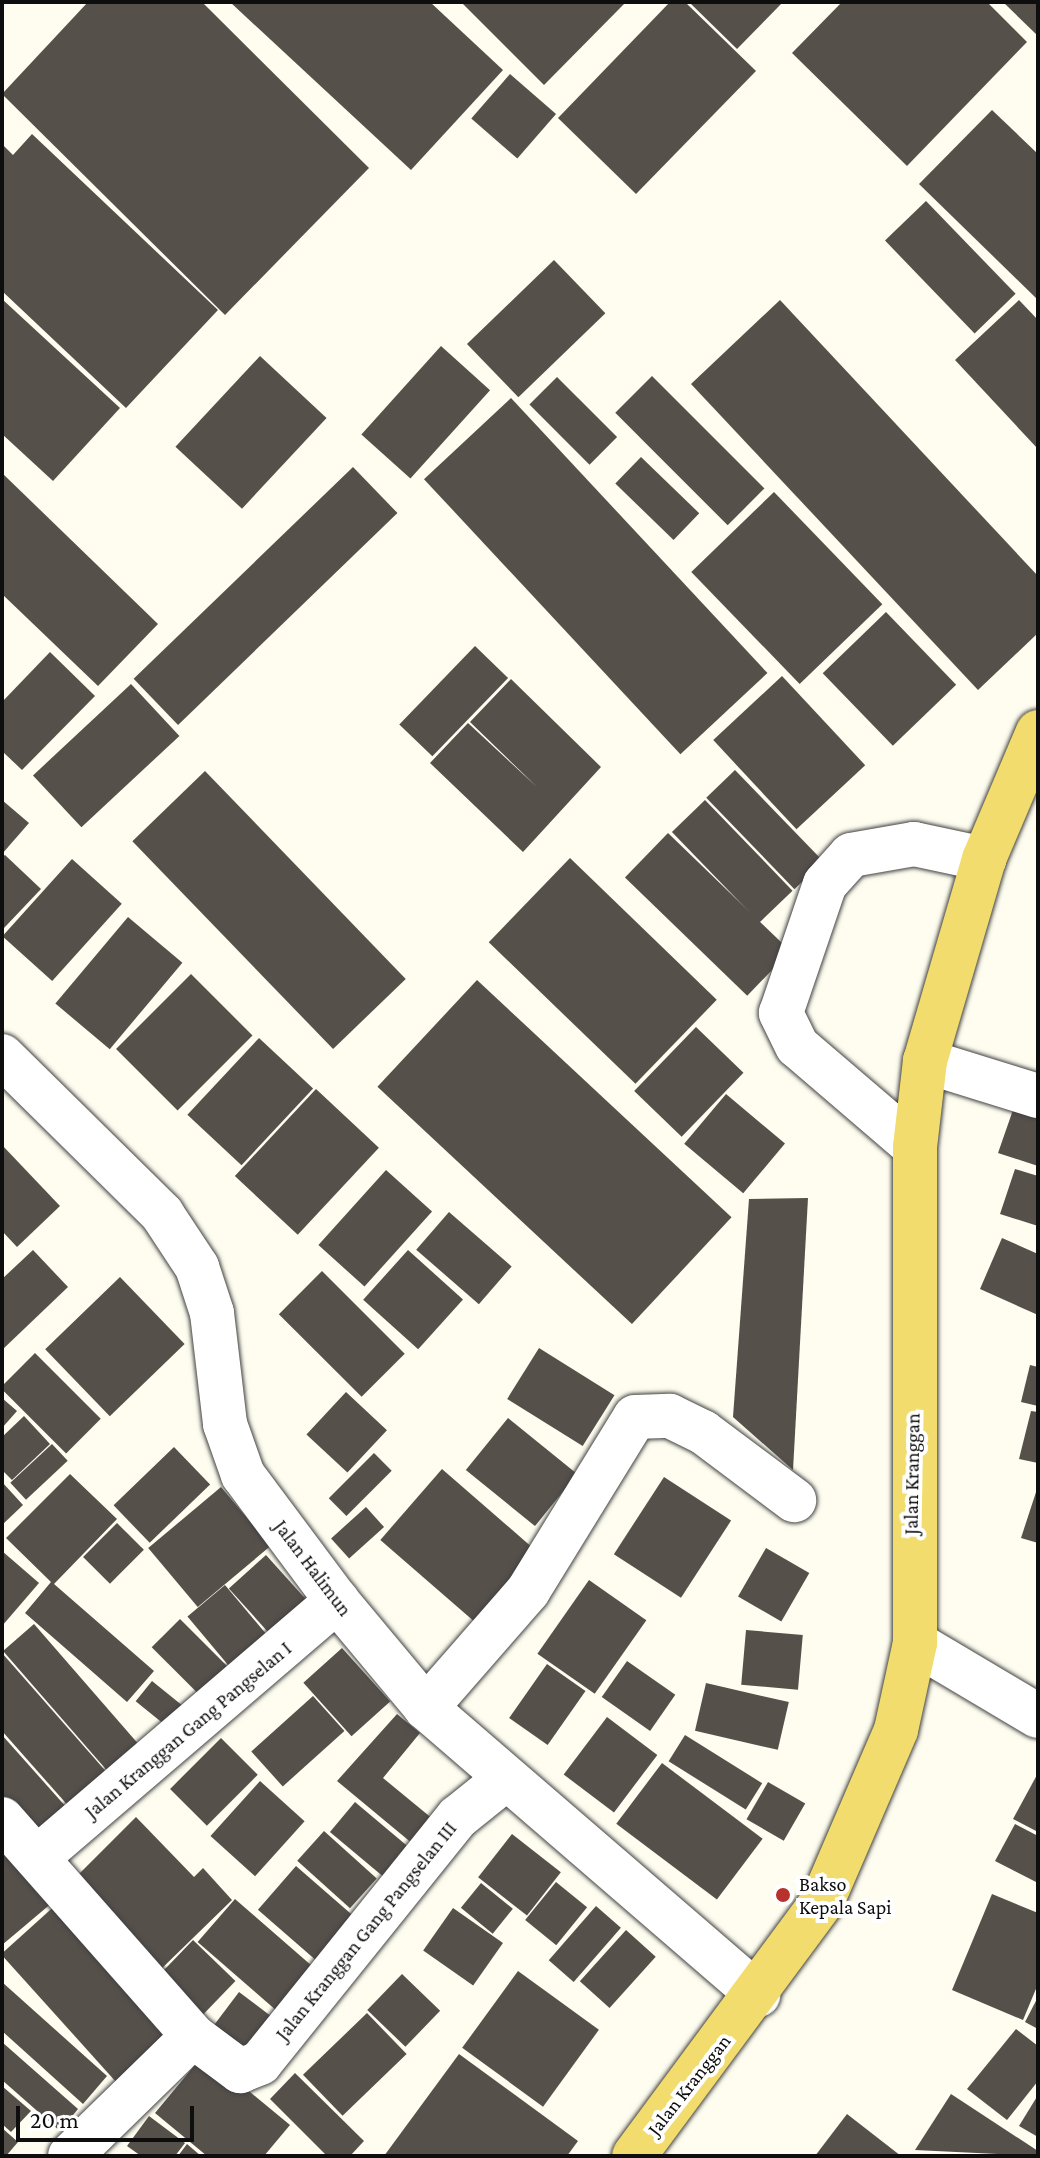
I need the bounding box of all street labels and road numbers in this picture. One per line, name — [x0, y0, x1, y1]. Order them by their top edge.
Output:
street label: Jalan Kranggan — [899, 1413, 925, 1535]
street label: Jalan Halimun — [269, 1515, 357, 1621]
street label: Jalan Kranggan Gang Pangselan I — [80, 1636, 296, 1824]
street label: Jalan Kranggan Gang Pangselan III — [270, 1817, 462, 2045]
street label: Jalan Kranggan — [642, 2030, 736, 2140]

